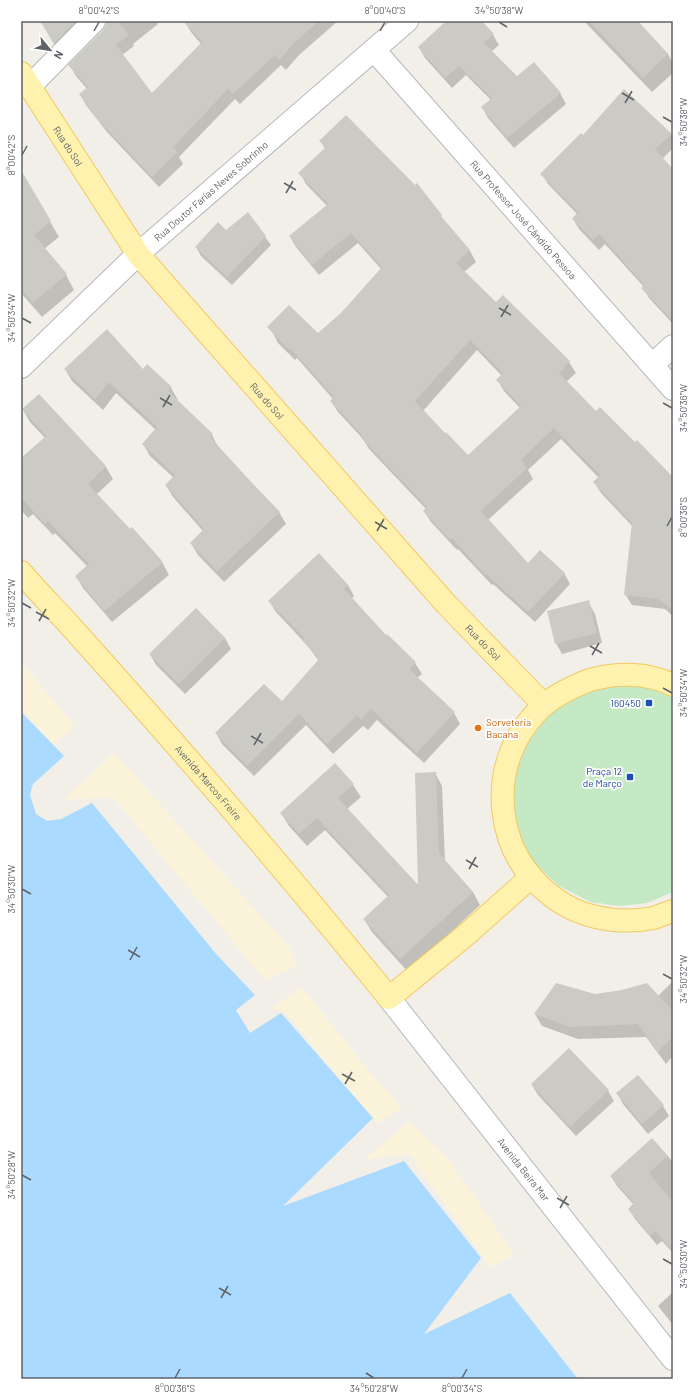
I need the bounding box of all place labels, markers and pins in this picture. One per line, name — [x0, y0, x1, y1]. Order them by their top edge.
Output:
place label: 160450 — [610, 697, 641, 709]
marker: 160450 — [644, 698, 654, 708]
place label: Sorveteria Bacana — [486, 716, 531, 740]
marker: Sorveteria Bacana — [473, 723, 483, 733]
place label: Praça 12 de Março — [583, 765, 622, 789]
marker: Praça 12 de Março — [625, 772, 635, 782]

